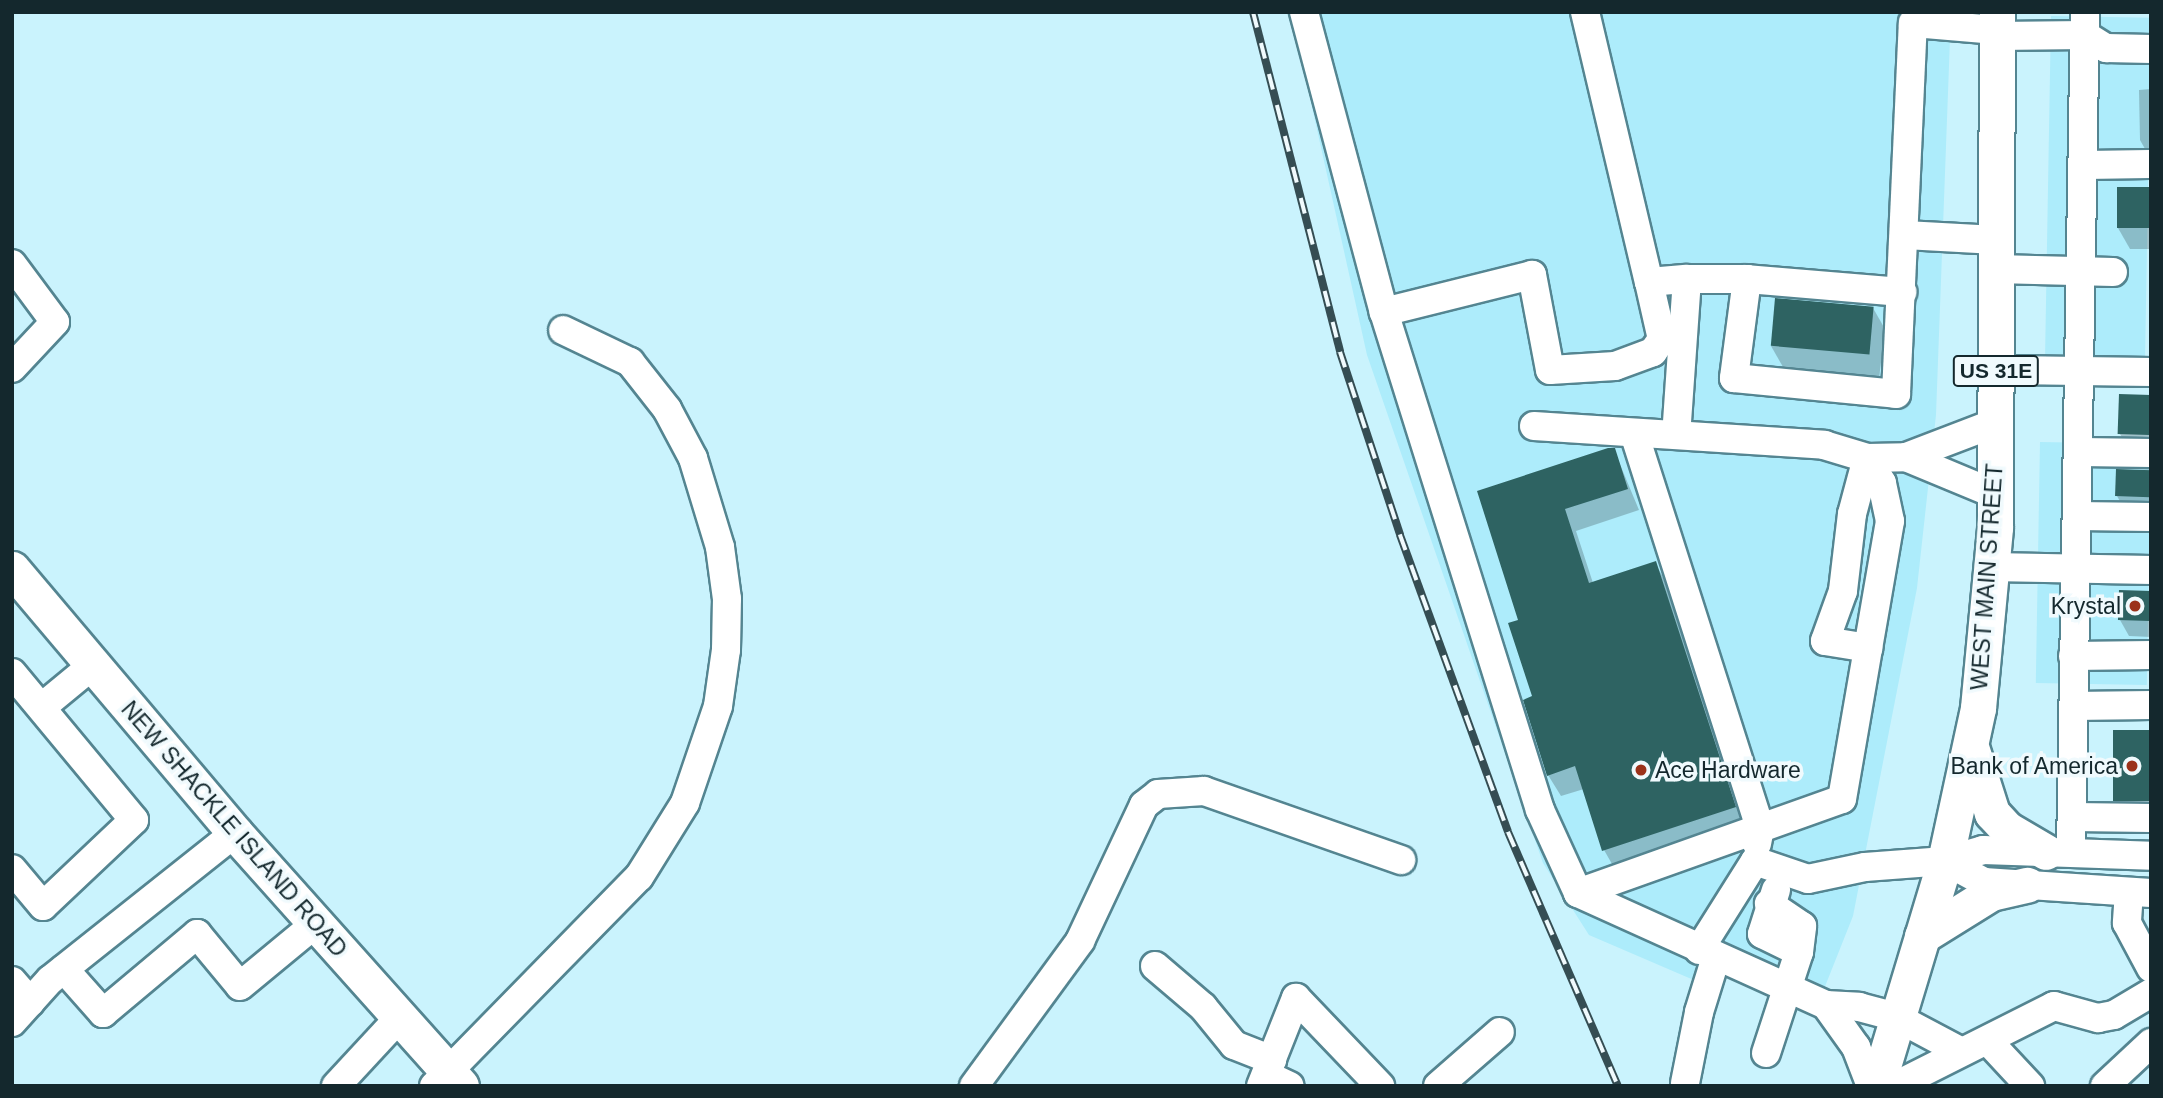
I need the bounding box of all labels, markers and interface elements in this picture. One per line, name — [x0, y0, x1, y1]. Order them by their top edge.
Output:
road number: US 31E — [1952, 354, 2040, 388]
street label: WEST MAIN STREET — [1965, 463, 2009, 691]
place label: Krystal — [2051, 592, 2121, 620]
marker: Krystal — [2127, 598, 2143, 614]
street label: NEW SHACKLE ISLAND ROAD — [115, 696, 353, 962]
place label: Bank of America — [1949, 752, 2118, 780]
place label: Ace Hardware — [1655, 756, 1801, 784]
marker: Bank of America — [2124, 758, 2140, 774]
marker: Ace Hardware — [1633, 762, 1649, 778]

